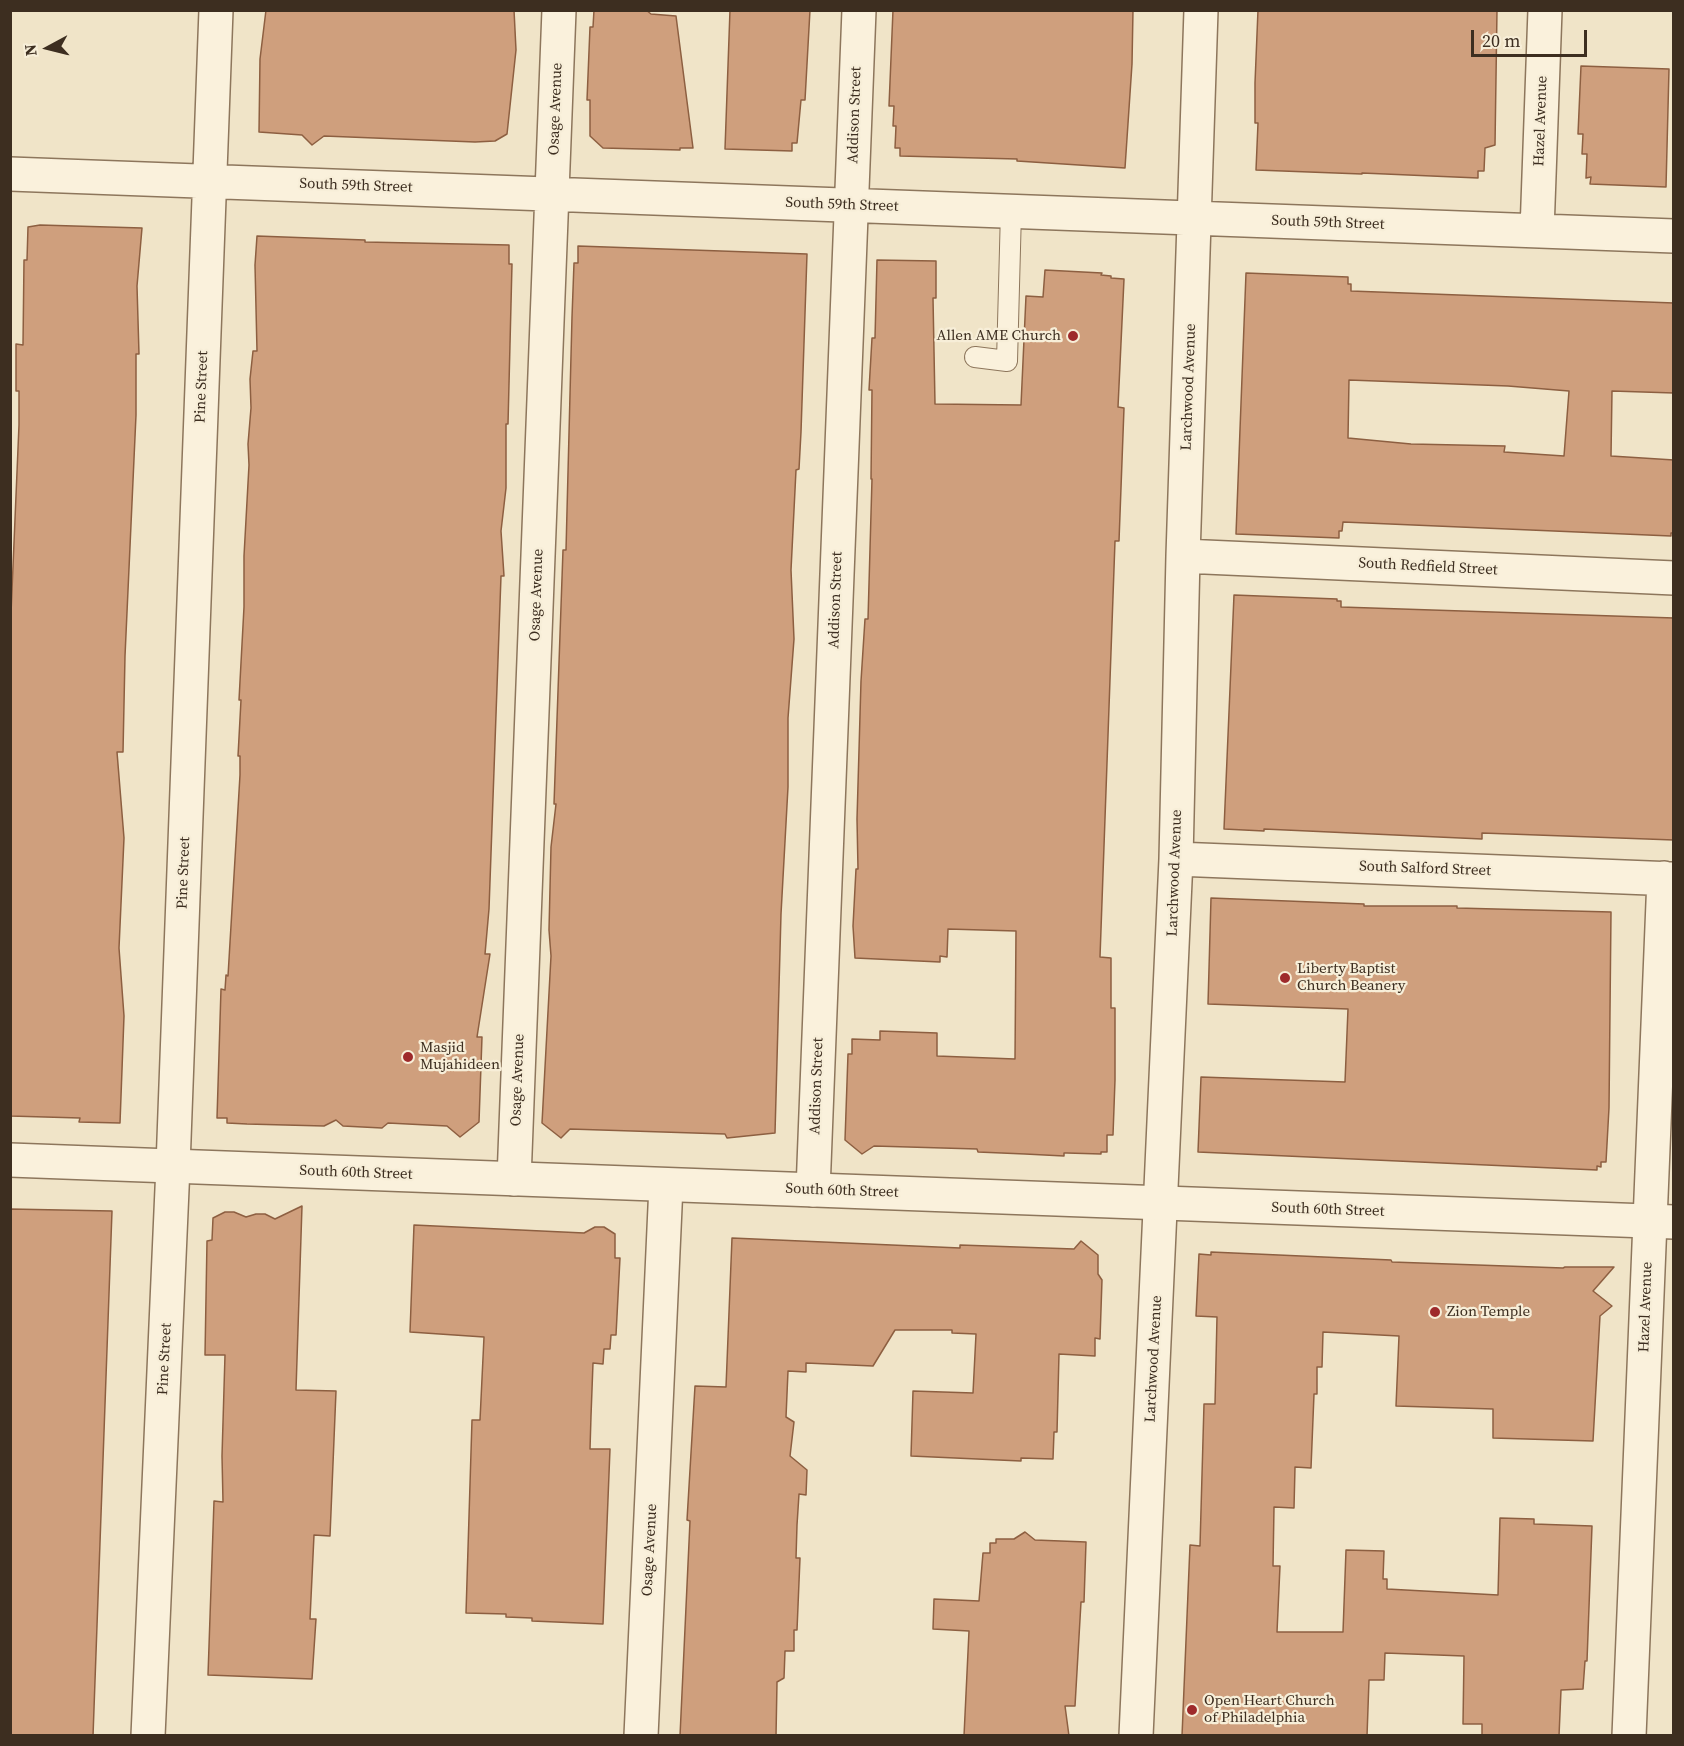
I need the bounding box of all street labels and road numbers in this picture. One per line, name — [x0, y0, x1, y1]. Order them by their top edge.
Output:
street label: Osage Avenue — [545, 62, 567, 156]
street label: Addison Street — [844, 66, 866, 164]
street label: Hazel Avenue — [1530, 75, 1552, 167]
street label: South 59th Street — [299, 175, 413, 197]
street label: South 59th Street — [785, 194, 899, 216]
street label: South 59th Street — [1271, 212, 1385, 234]
street label: Larchwood Avenue — [1178, 323, 1200, 451]
street label: Pine Street — [192, 350, 212, 424]
street label: Osage Avenue — [526, 548, 548, 642]
street label: Addison Street — [825, 551, 847, 649]
street label: South Redfield Street — [1358, 554, 1498, 580]
street label: Larchwood Avenue — [1164, 809, 1186, 937]
street label: Pine Street — [174, 836, 194, 910]
street label: South Salford Street — [1359, 858, 1491, 880]
street label: Osage Avenue — [507, 1033, 529, 1127]
street label: Addison Street — [806, 1037, 828, 1135]
street label: South 60th Street — [299, 1162, 413, 1184]
street label: South 60th Street — [785, 1180, 899, 1202]
street label: South 60th Street — [1271, 1199, 1385, 1221]
street label: Hazel Avenue — [1635, 1261, 1657, 1353]
street label: Larchwood Avenue — [1142, 1295, 1166, 1423]
street label: Pine Street — [154, 1322, 176, 1396]
street label: Osage Avenue — [639, 1503, 661, 1597]

